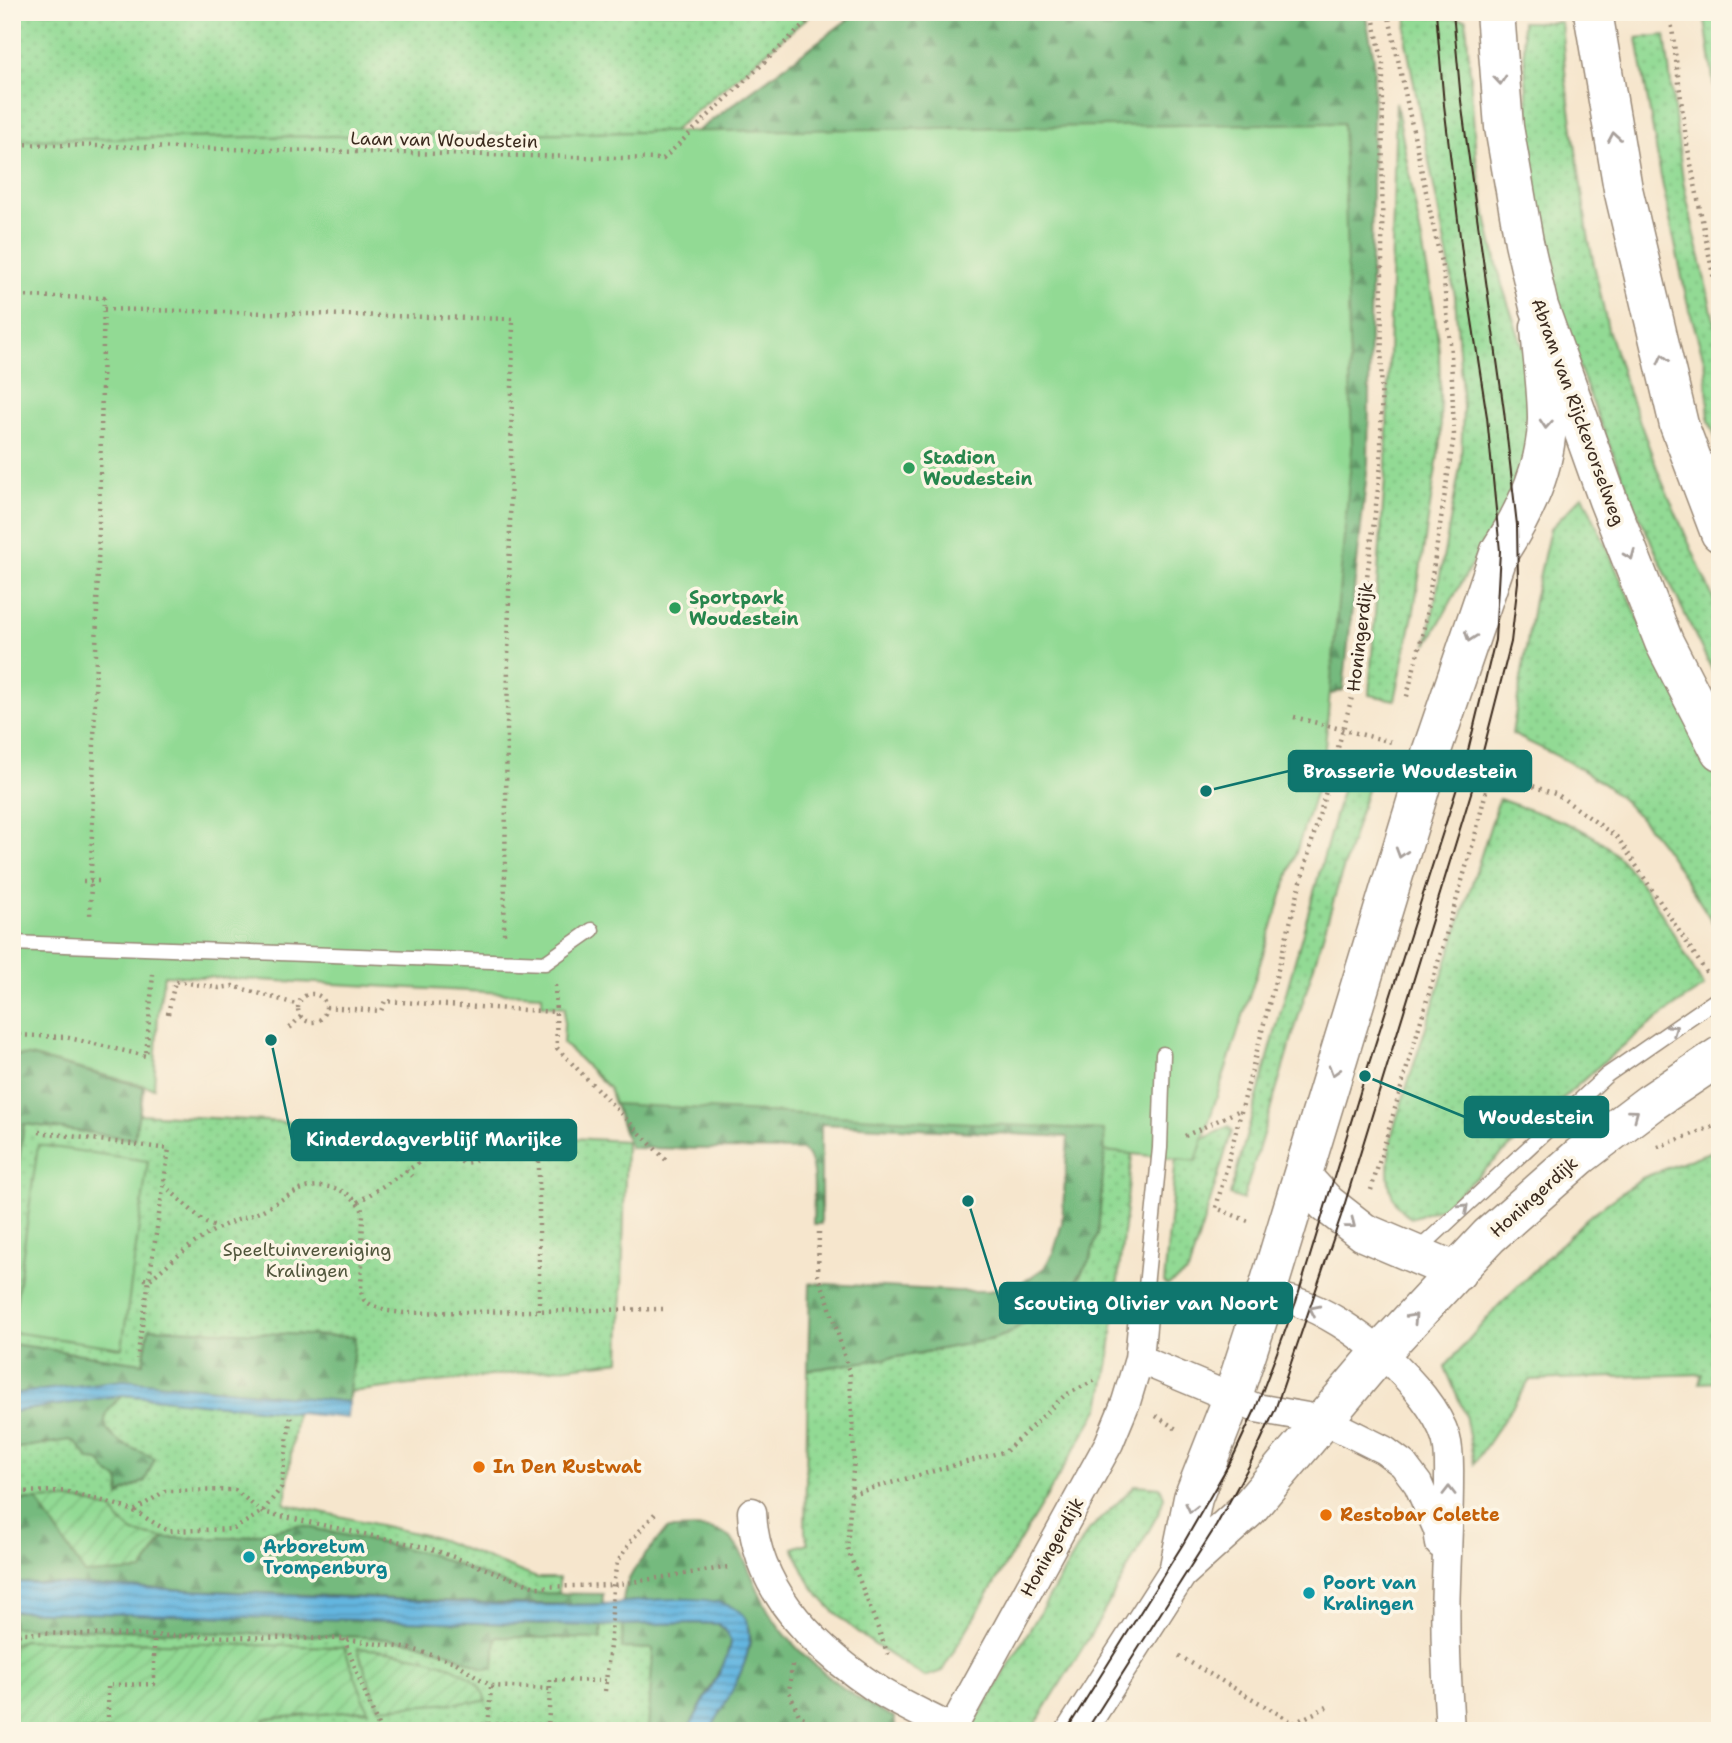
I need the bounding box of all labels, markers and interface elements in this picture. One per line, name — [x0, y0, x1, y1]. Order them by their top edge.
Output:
one-way arrow — [1492, 75, 1507, 86]
street label: Laan van Woudestein — [350, 126, 538, 154]
one-way arrow — [1607, 131, 1622, 143]
street label: Abram van Rijckevorselweg — [1526, 295, 1630, 529]
one-way arrow — [1657, 353, 1671, 365]
one-way arrow — [1539, 419, 1554, 430]
place label: Stadion Woudestein — [923, 446, 1032, 491]
marker: Stadion Woudestein — [901, 460, 917, 476]
one-way arrow — [1621, 549, 1635, 561]
street label: Honingerdijk — [1341, 581, 1379, 693]
place label: Sportpark Woudestein — [689, 586, 798, 631]
marker: Sportpark Woudestein — [667, 600, 683, 616]
one-way arrow — [1464, 630, 1479, 642]
callout: Brasserie Woudestein — [1289, 751, 1531, 791]
text: Brasserie Woudestein — [1303, 759, 1517, 784]
one-way arrow — [1394, 847, 1409, 859]
one-way arrow — [1666, 1024, 1679, 1037]
one-way arrow — [1328, 1064, 1343, 1076]
callout: Woudestein — [1465, 1097, 1608, 1137]
text: Woudestein — [1478, 1105, 1594, 1130]
one-way arrow — [1626, 1110, 1639, 1123]
callout: Kinderdagverblijf Marijke — [292, 1120, 576, 1160]
text: Kinderdagverblijf Marijke — [306, 1127, 562, 1152]
street label: Honingerdijk — [1485, 1151, 1583, 1243]
one-way arrow — [1456, 1204, 1469, 1217]
one-way arrow — [1343, 1215, 1356, 1228]
park label: Speeltuinvereniging Kralingen — [223, 1238, 391, 1283]
callout: Scouting Olivier van Noort — [1000, 1283, 1292, 1323]
text: Scouting Olivier van Noort — [1014, 1291, 1278, 1316]
one-way arrow — [1309, 1304, 1321, 1318]
one-way arrow — [1405, 1313, 1418, 1326]
place label: In Den Rustwat — [493, 1455, 642, 1479]
marker: In Den Rustwat — [471, 1459, 487, 1475]
one-way arrow — [1441, 1485, 1457, 1496]
street label: Honingerdijk — [1015, 1493, 1089, 1601]
one-way arrow — [1185, 1502, 1199, 1514]
place label: Restobar Colette — [1340, 1503, 1500, 1527]
marker: Restobar Colette — [1318, 1507, 1334, 1523]
place label: Arboretum Trompenburg — [263, 1535, 388, 1580]
marker: Arboretum Trompenburg — [241, 1549, 257, 1565]
place label: Poort van Kralingen — [1323, 1571, 1416, 1616]
marker: Poort van Kralingen — [1301, 1585, 1317, 1601]

